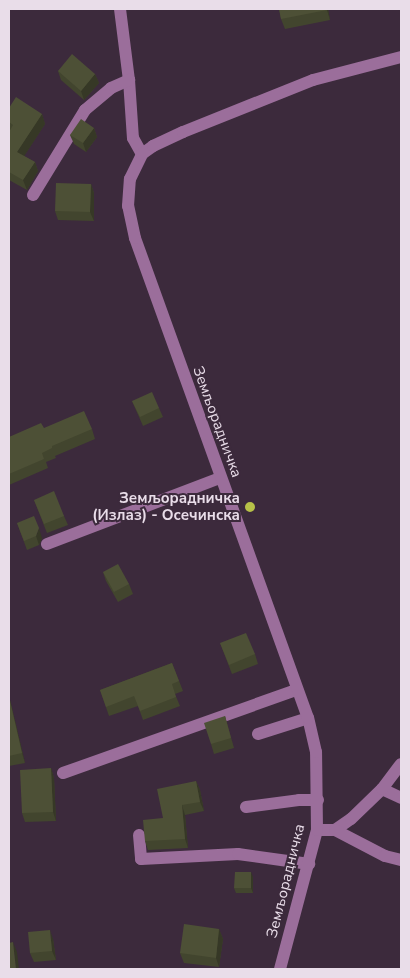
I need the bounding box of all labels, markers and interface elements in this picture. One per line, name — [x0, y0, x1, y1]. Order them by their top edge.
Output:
street label: Земљорадничка — [189, 364, 245, 480]
place label: Земљорадничка (Излаз) - Осечинска — [92, 489, 240, 524]
marker: Земљорадничка (Излаз) - Осечинска — [244, 501, 256, 513]
street label: Земљорадничка — [263, 822, 309, 940]

